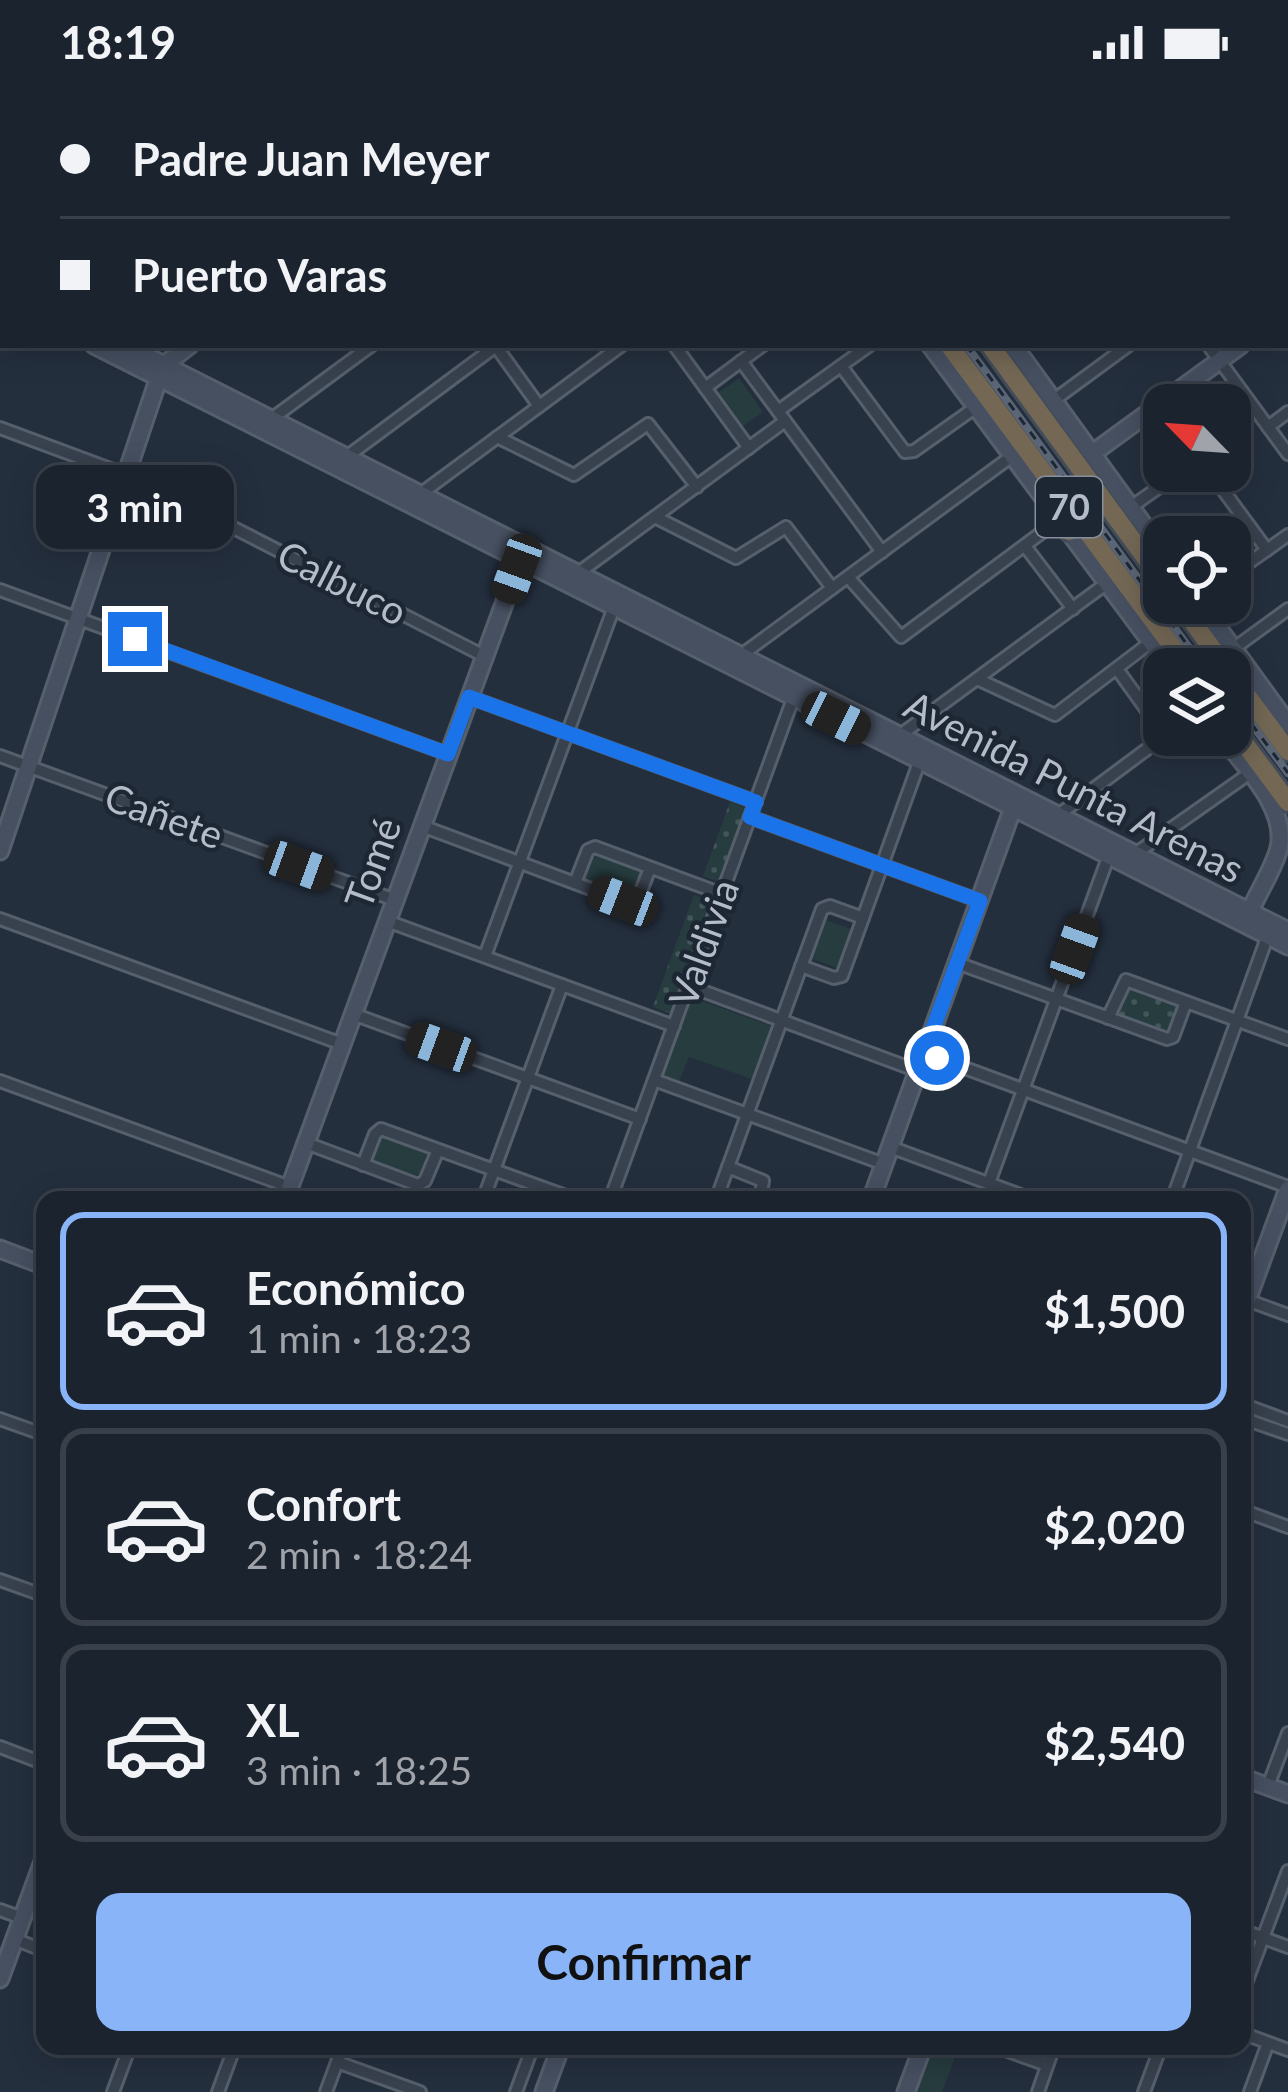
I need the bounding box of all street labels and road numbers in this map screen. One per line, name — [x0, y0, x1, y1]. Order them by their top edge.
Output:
road number: 70 — [1036, 477, 1102, 537]
street label: Calbuco — [270, 530, 415, 634]
street label: Avenida Punta Arenas — [897, 681, 1252, 892]
street label: Cañete — [99, 773, 230, 858]
street label: Tomé — [335, 811, 410, 914]
street label: Valdivia — [659, 873, 747, 1013]

